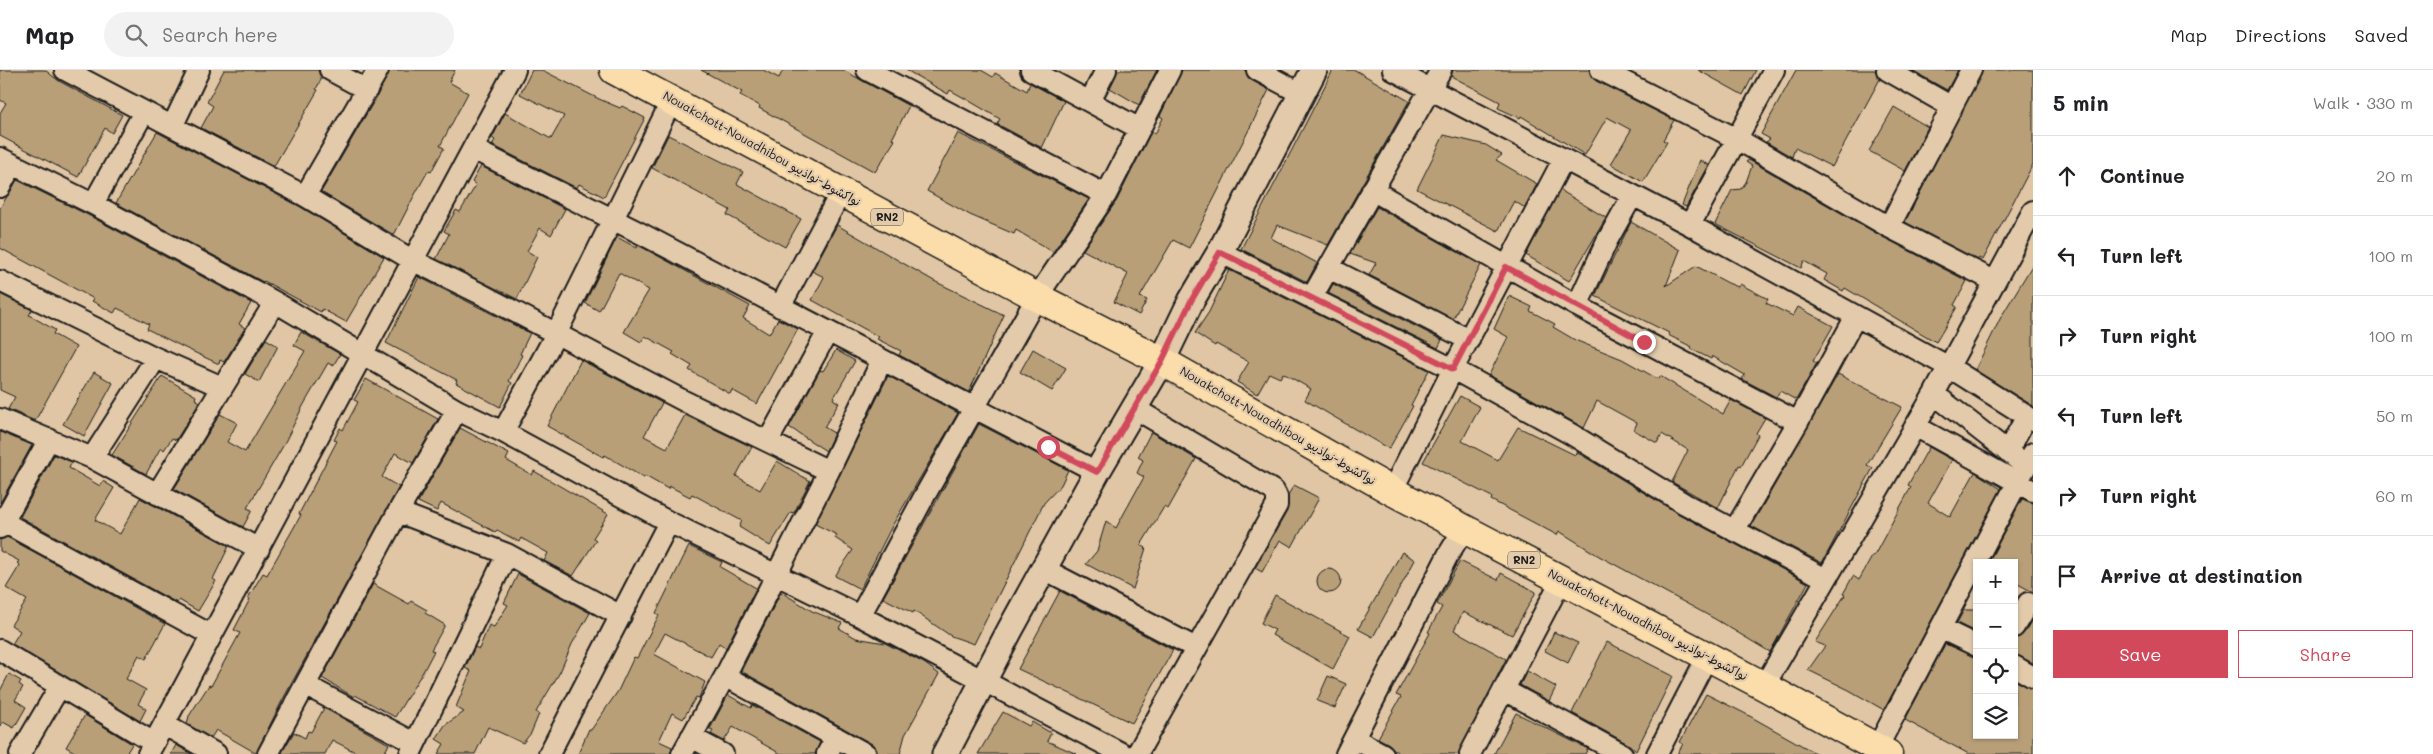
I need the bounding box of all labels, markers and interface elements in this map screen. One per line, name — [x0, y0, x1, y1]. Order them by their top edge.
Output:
search box — [104, 12, 454, 57]
text: Map — [25, 19, 74, 50]
icon: search — [122, 21, 150, 49]
text: Search here — [162, 22, 278, 47]
text: Map — [2170, 23, 2207, 47]
text: Directions — [2235, 23, 2327, 47]
text: Saved — [2355, 23, 2408, 47]
street label: Nouakchott-Nouadhibou نواكشوط-نواذيبو — [660, 87, 864, 210]
text: 5 min — [2053, 89, 2109, 116]
text: Walk · 330 m — [2313, 92, 2413, 113]
icon: ahead — [2053, 162, 2081, 190]
text: Continue — [2100, 163, 2185, 188]
text: 20 m — [2376, 165, 2413, 186]
road number: RN2 — [871, 208, 903, 226]
icon: left — [2053, 242, 2081, 270]
text: Turn left — [2100, 243, 2183, 268]
text: 100 m — [2368, 245, 2413, 266]
icon: right — [2053, 322, 2081, 350]
text: Turn right — [2100, 323, 2197, 348]
text: 100 m — [2368, 325, 2413, 346]
route end — [1633, 331, 1656, 354]
street label: Nouakchott-Nouadhibou نواكشوط-نواذيبو — [1177, 362, 1380, 489]
icon: left — [2053, 402, 2081, 430]
text: Turn left — [2100, 403, 2183, 428]
text: 50 m — [2376, 405, 2413, 426]
route start — [1037, 436, 1060, 459]
icon: right — [2053, 482, 2081, 510]
text: Turn right — [2100, 483, 2197, 508]
text: 60 m — [2376, 485, 2413, 506]
road number: RN2 — [1508, 552, 1540, 568]
map controls — [1973, 559, 2018, 739]
button: + — [1973, 559, 2018, 604]
icon: arrive — [2053, 562, 2081, 590]
text: Arrive at destination — [2100, 563, 2303, 588]
street label: Nouakchott-Nouadhibou نواكشوط-نواذيبو — [1545, 564, 1751, 685]
button: − — [1973, 604, 2018, 649]
button: Save — [2053, 630, 2228, 678]
button: Share — [2238, 630, 2413, 678]
button: locate — [1973, 649, 2018, 694]
button: layers — [1973, 694, 2018, 739]

